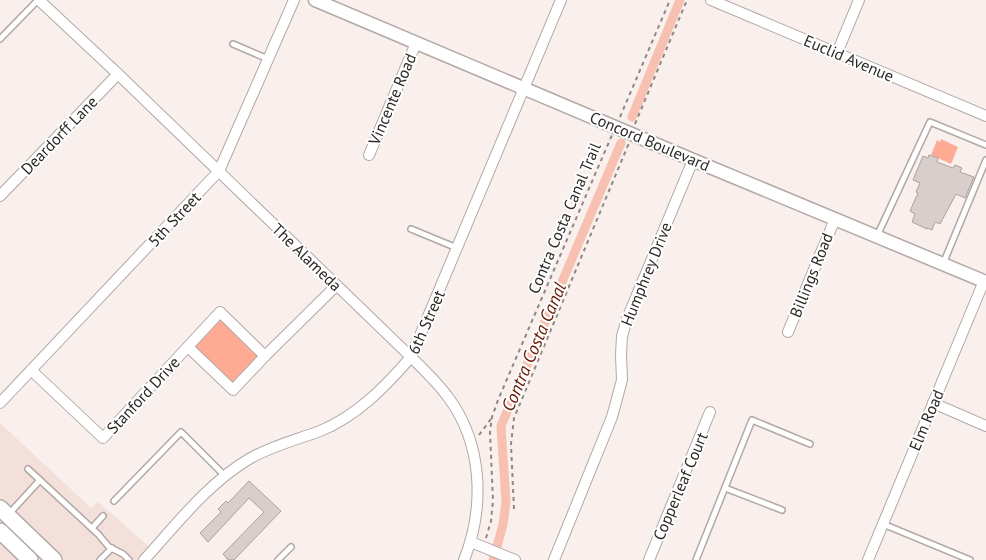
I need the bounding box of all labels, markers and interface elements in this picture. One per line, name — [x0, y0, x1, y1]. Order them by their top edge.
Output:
street label: Euclid Avenue — [801, 30, 897, 86]
street label: Vincente Road — [363, 50, 420, 149]
street label: Deardorff Lane — [16, 91, 102, 179]
street label: Concord Boulevard — [587, 107, 713, 175]
street label: Contra Costa Canal Trail — [523, 139, 605, 296]
street label: 5th Street — [143, 187, 205, 251]
street label: The Alameda — [268, 219, 346, 295]
street label: Humphrey Drive — [616, 219, 676, 329]
street label: Billings Road — [785, 230, 837, 320]
water label: Contra Costa Canal — [496, 279, 571, 415]
street label: 6th Street — [403, 286, 449, 357]
street label: Stanford Drive — [102, 352, 184, 438]
street label: Elm Road — [904, 386, 948, 454]
street label: Copperleaf Court — [648, 429, 712, 543]

